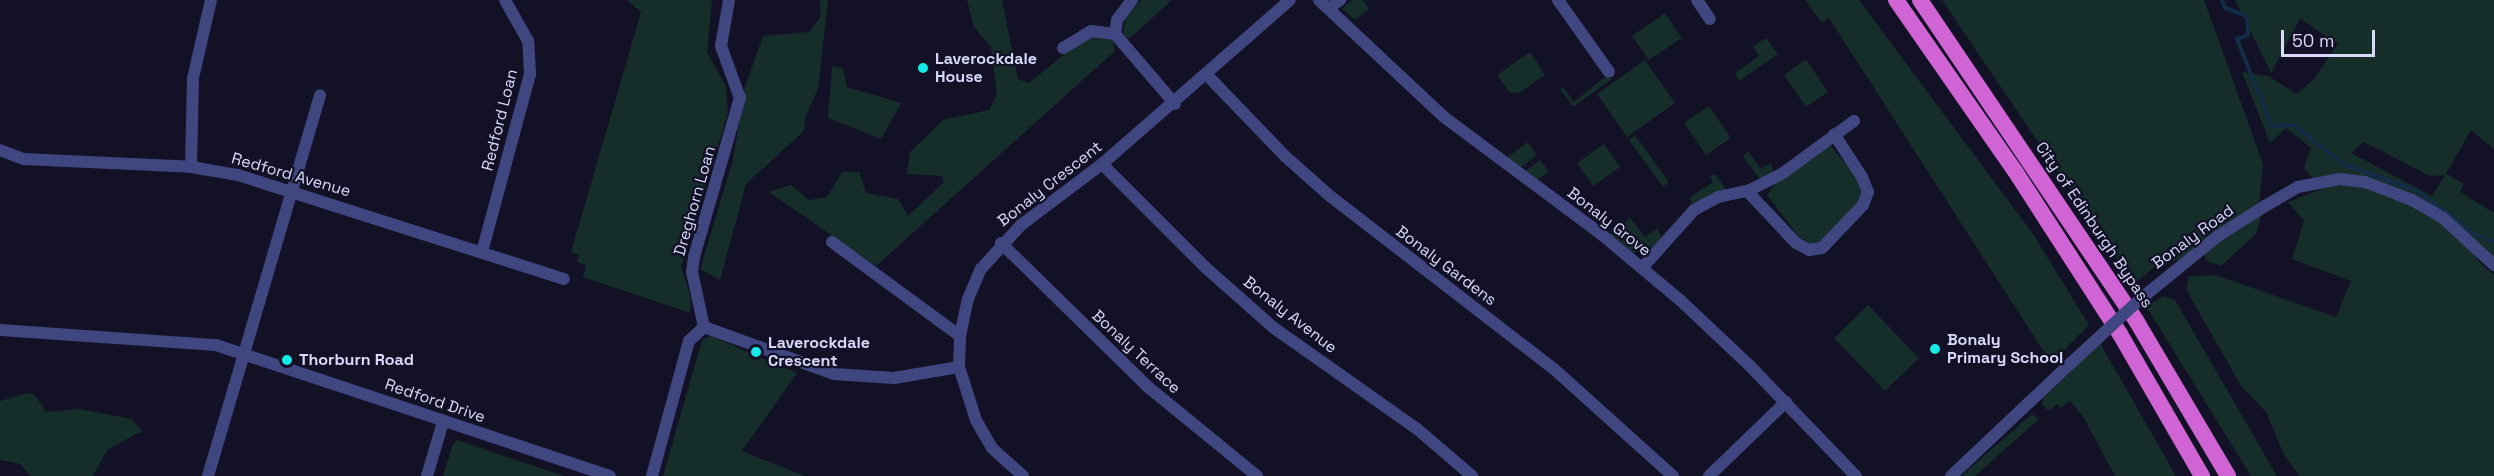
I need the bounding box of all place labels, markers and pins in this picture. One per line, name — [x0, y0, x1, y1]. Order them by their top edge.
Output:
place label: Laverockdale House — [935, 49, 1037, 87]
marker: Laverockdale House — [916, 61, 930, 75]
place label: Bonaly Primary School — [1947, 330, 2063, 368]
place label: Laverockdale Crescent — [768, 333, 870, 371]
marker: Bonaly Primary School — [1928, 342, 1942, 356]
marker: Laverockdale Crescent — [749, 345, 763, 359]
place label: Thorburn Road — [299, 350, 414, 370]
marker: Thorburn Road — [280, 353, 294, 367]

